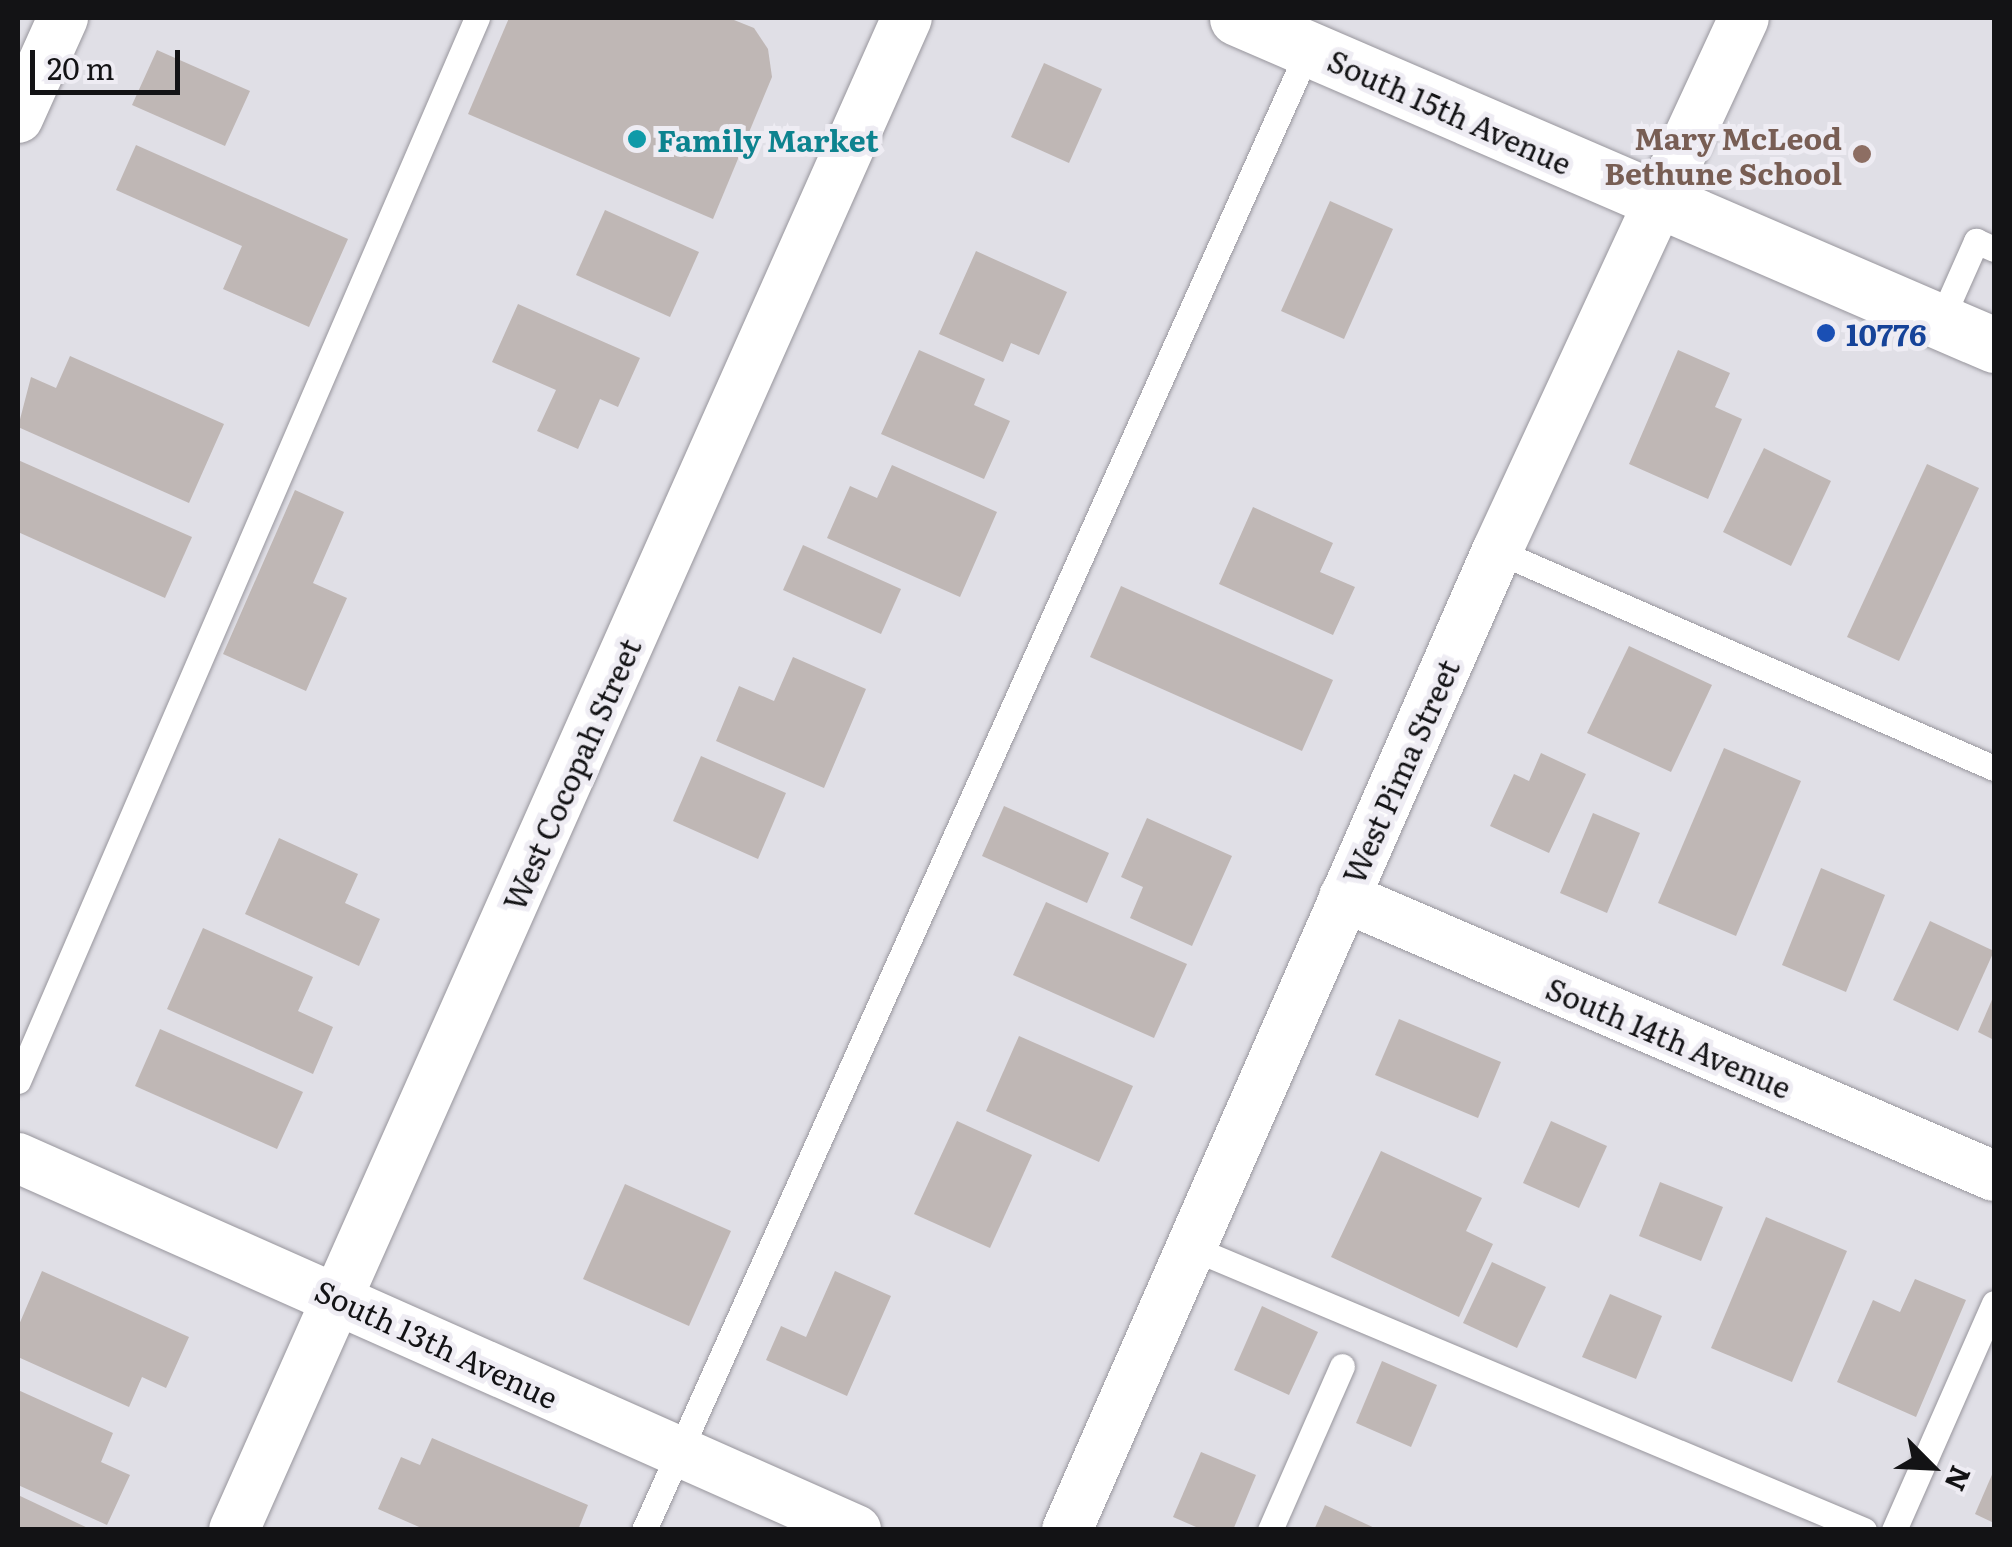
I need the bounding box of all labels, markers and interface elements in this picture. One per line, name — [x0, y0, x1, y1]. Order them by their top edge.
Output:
scale bar — [35, 30, 185, 92]
street label: South 15th Avenue — [1323, 41, 1577, 181]
text: 20 m — [47, 45, 115, 89]
place label: Mary McLeod Bethune School — [1604, 119, 1842, 190]
place label: Family Market — [657, 121, 879, 157]
marker: Family Market — [626, 128, 648, 150]
marker: Mary McLeod Bethune School — [1851, 143, 1873, 165]
place label: 10776 — [1846, 315, 1926, 351]
marker: 10776 — [1815, 322, 1837, 344]
street label: West Cocopah Street — [495, 633, 647, 915]
street label: West Pima Street — [1334, 653, 1466, 889]
street label: South 14th Avenue — [1541, 969, 1797, 1105]
street label: South 13th Avenue — [310, 1271, 564, 1415]
north arrow — [1882, 1417, 1982, 1517]
text: N — [1935, 1460, 1983, 1498]

